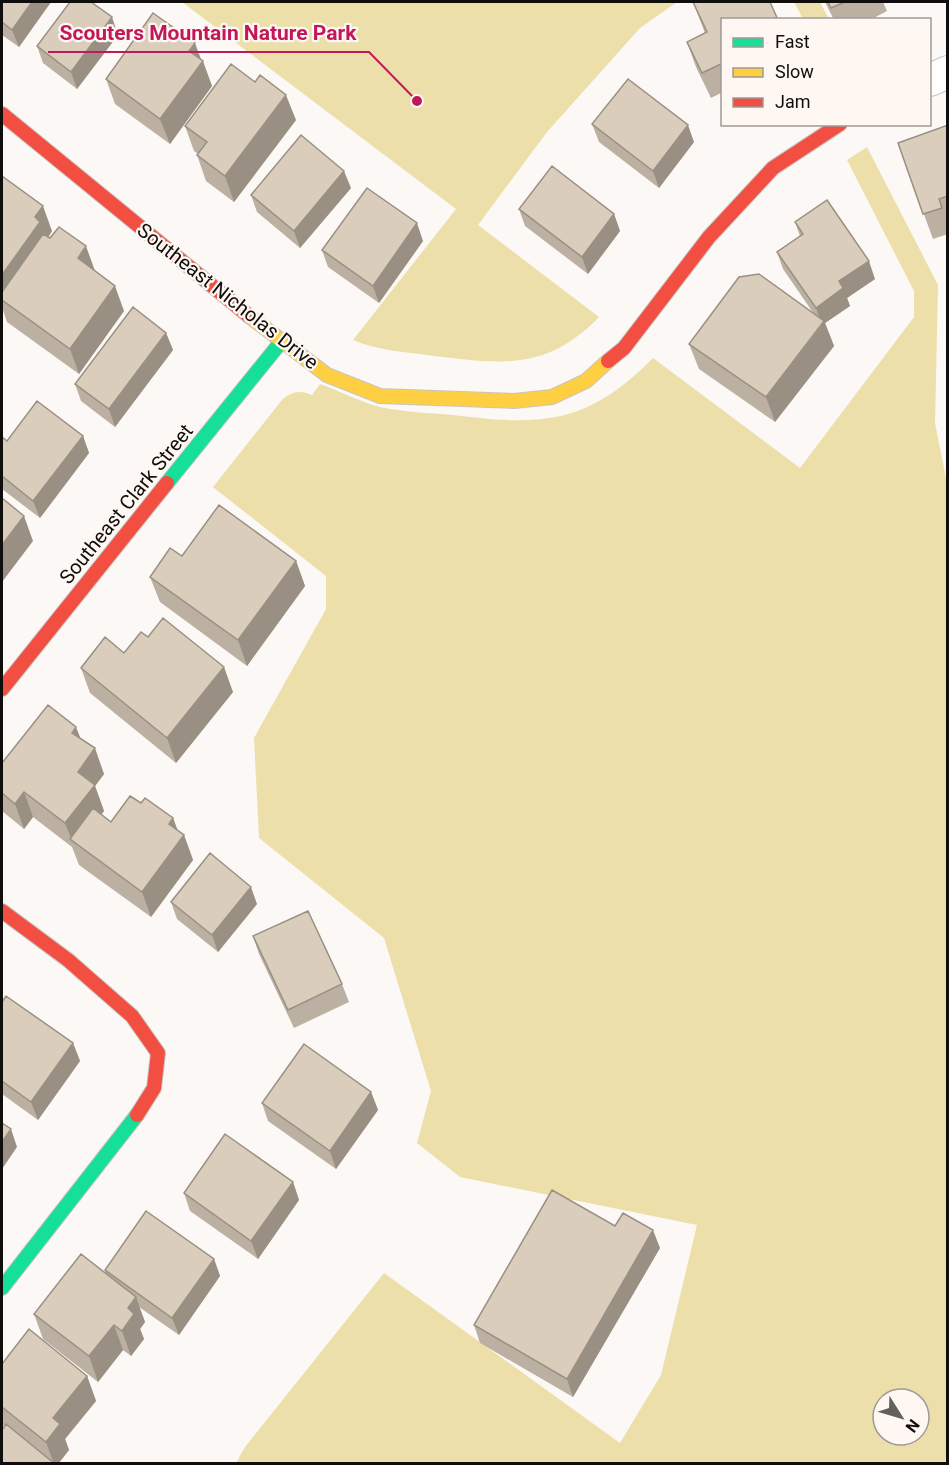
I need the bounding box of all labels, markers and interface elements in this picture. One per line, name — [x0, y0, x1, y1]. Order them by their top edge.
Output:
callout: Scouters Mountain Nature Park — [48, 13, 369, 52]
legend — [721, 18, 931, 126]
text: Scouters Mountain Nature Park — [60, 21, 357, 45]
text: Fast — [775, 31, 810, 52]
text: Slow — [775, 61, 814, 82]
text: Jam — [775, 91, 811, 112]
street label: Southeast Nicholas Drive — [133, 218, 323, 374]
street label: Southeast Clark Street — [54, 419, 198, 589]
north arrow — [871, 1387, 931, 1447]
text: N — [902, 1415, 924, 1436]

